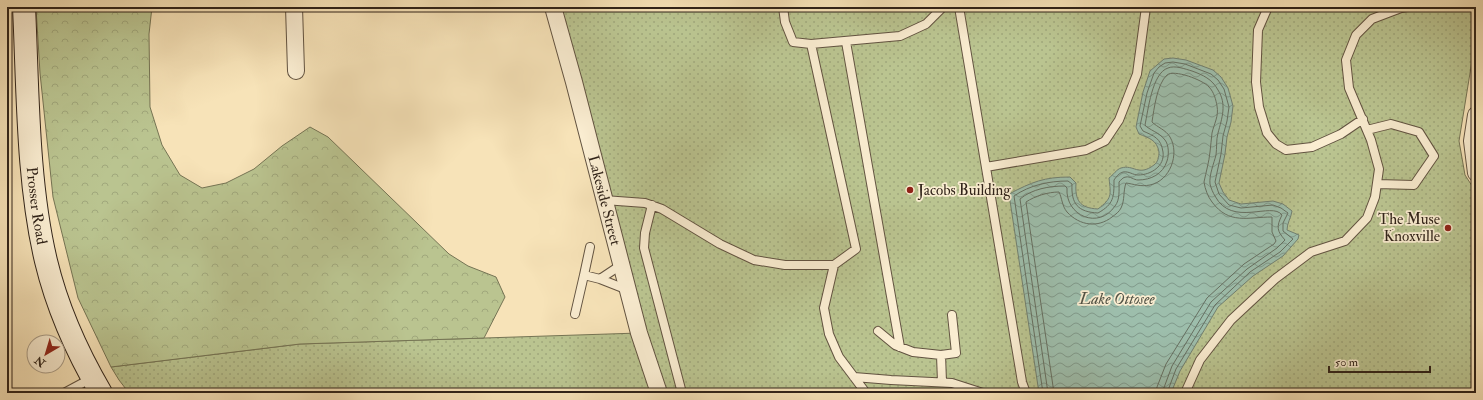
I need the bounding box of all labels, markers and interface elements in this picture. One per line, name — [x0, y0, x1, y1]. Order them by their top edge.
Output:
street label: Lakeside Street — [583, 153, 625, 248]
street label: Prosser Road — [22, 166, 51, 247]
place label: Jacobs Building — [917, 181, 1011, 201]
marker: Jacobs Building — [905, 185, 915, 195]
place label: The Muse Knoxville — [1378, 210, 1440, 246]
marker: The Muse Knoxville — [1443, 223, 1453, 233]
water label: Lake Ottosee — [1078, 289, 1155, 309]
north arrow — [26, 334, 66, 374]
scale bar — [1329, 348, 1430, 374]
text: N — [31, 353, 49, 370]
text: 50 m — [1335, 355, 1359, 370]

